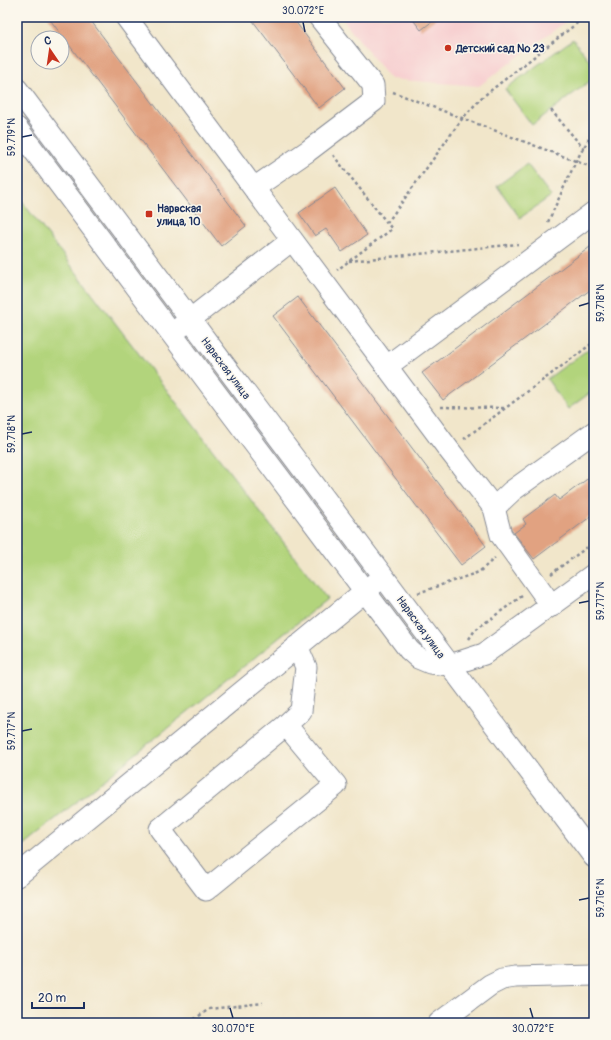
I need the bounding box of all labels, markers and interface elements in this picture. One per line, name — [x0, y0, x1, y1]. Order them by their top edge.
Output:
text: 30.072°E — [282, 5, 324, 17]
north arrow — [30, 30, 70, 70]
text: С — [43, 34, 53, 48]
place label: Детский сад № 23 — [455, 42, 545, 55]
marker: Детский сад № 23 — [443, 43, 453, 53]
text: 59.719°N — [6, 118, 18, 156]
place label: Нарвская улица, 10 — [156, 202, 201, 228]
marker: Нарвская улица, 10 — [144, 209, 154, 219]
text: 59.718°N — [595, 284, 607, 322]
street label: Нарвская улица — [198, 335, 253, 402]
text: 59.718°N — [6, 415, 18, 453]
text: 59.717°N — [595, 582, 607, 620]
street label: Нарвская улица — [394, 594, 448, 661]
text: 59.717°N — [6, 712, 18, 750]
text: 59.716°N — [595, 878, 607, 917]
scale bar — [32, 984, 84, 1010]
text: 20 m — [38, 991, 67, 1006]
text: 30.070°E — [211, 1023, 255, 1035]
text: 30.072°E — [512, 1023, 554, 1035]

